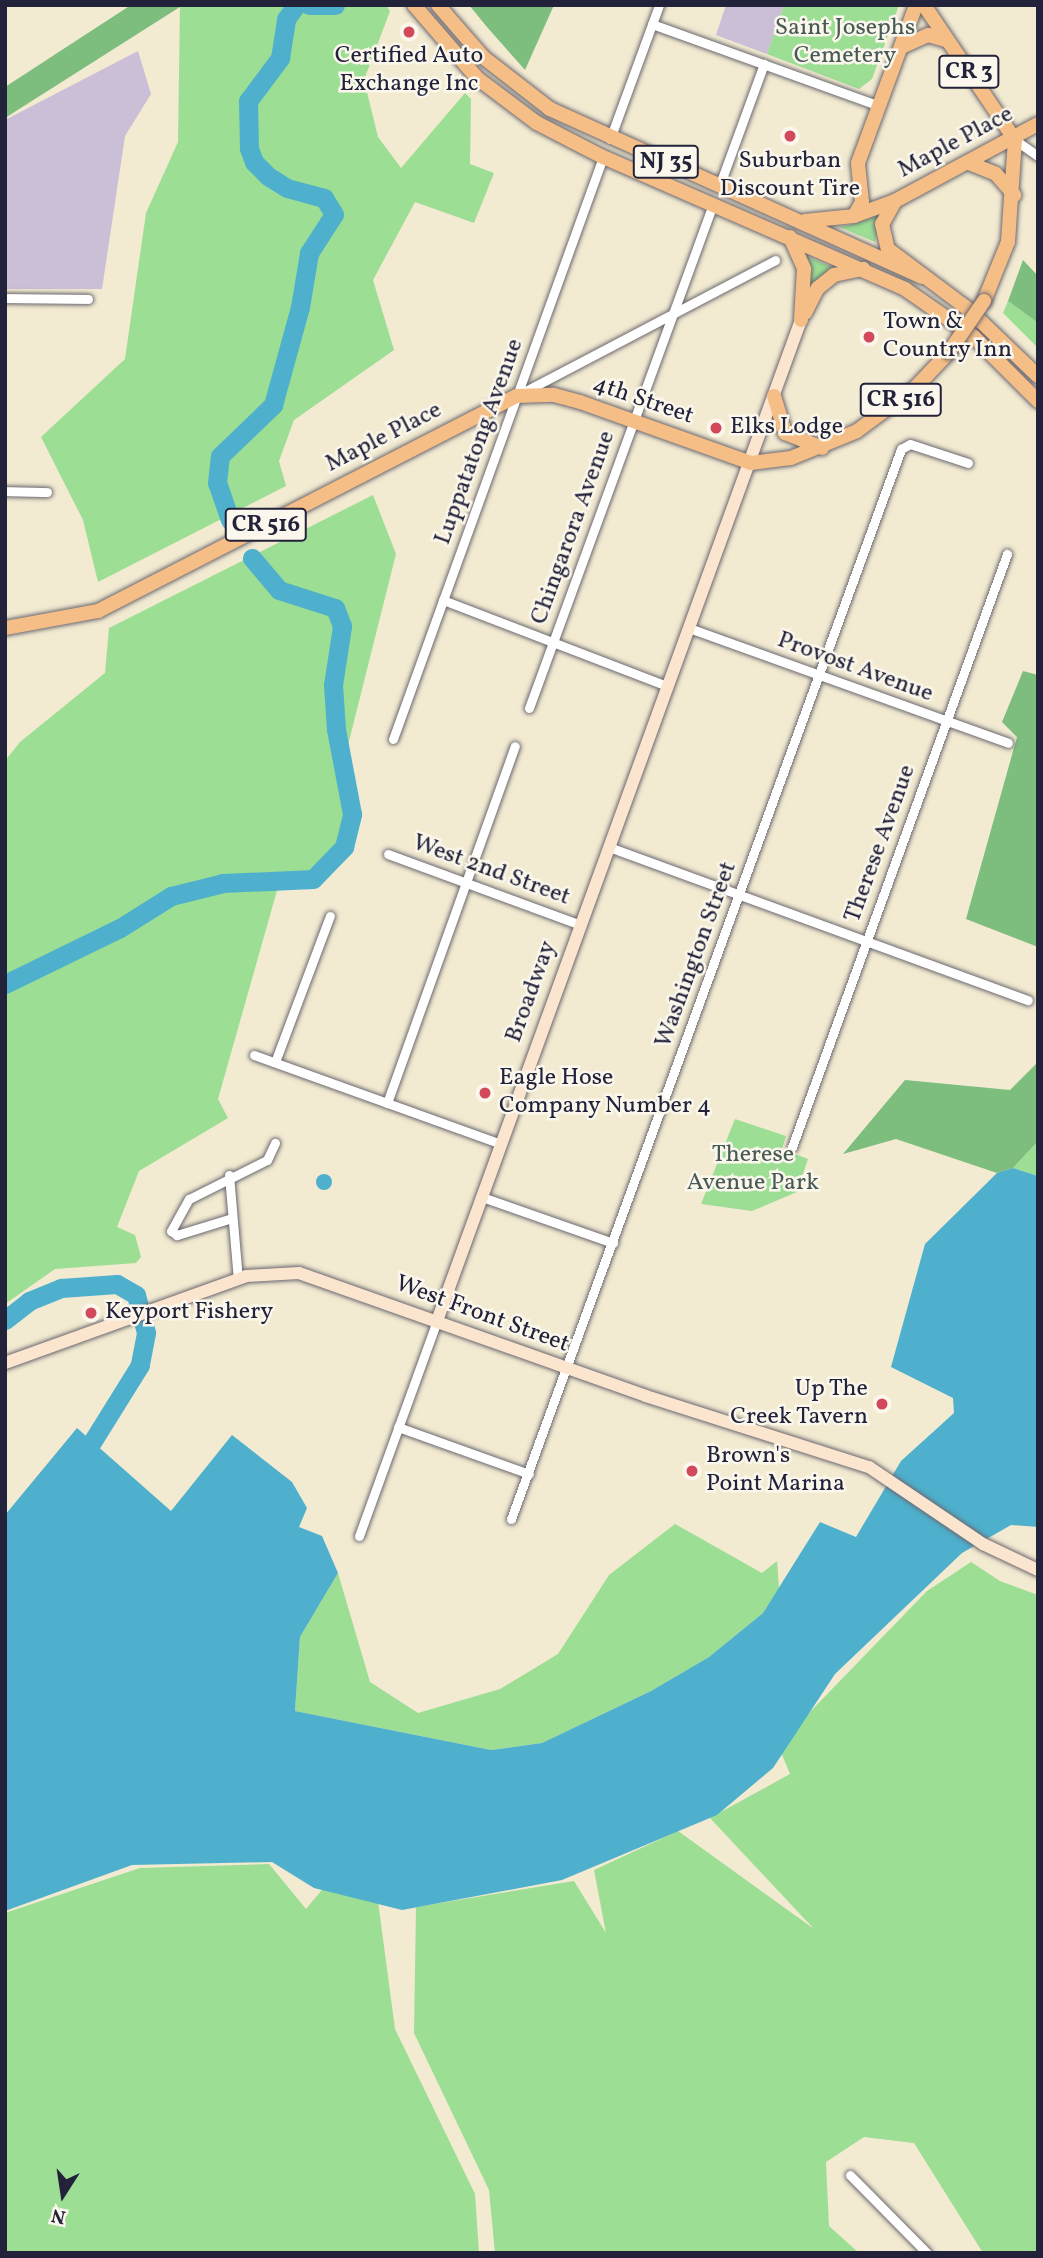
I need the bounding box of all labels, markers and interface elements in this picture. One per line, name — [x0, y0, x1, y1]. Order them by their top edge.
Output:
park label: Saint Josephs Cemetery — [775, 15, 915, 71]
marker: Certified Auto Exchange Inc — [401, 24, 417, 40]
place label: Certified Auto Exchange Inc — [335, 43, 483, 99]
road number: CR 3 — [937, 53, 1000, 92]
street label: Maple Place — [893, 101, 1019, 185]
marker: Suburban Discount Tire — [782, 128, 798, 144]
road number: NJ 35 — [633, 142, 699, 182]
place label: Suburban Discount Tire — [719, 148, 861, 204]
place label: Town & Country Inn — [883, 309, 1013, 365]
marker: Town & Country Inn — [861, 329, 877, 345]
street label: Luppatatong Avenue — [429, 335, 531, 549]
street label: 4th Street — [589, 370, 697, 432]
road number: CR 516 — [859, 380, 943, 420]
street label: Maple Place — [321, 396, 447, 480]
place label: Elks Lodge — [730, 414, 843, 442]
marker: Elks Lodge — [708, 420, 724, 436]
street label: Chingarora Avenue — [526, 427, 622, 629]
road number: CR 516 — [224, 505, 308, 544]
street label: Provost Avenue — [773, 626, 937, 710]
street label: Therese Avenue — [839, 761, 923, 927]
street label: West 2nd Street — [408, 829, 574, 913]
street label: Washington Street — [650, 858, 744, 1052]
street label: Broadway — [500, 937, 564, 1047]
place label: Eagle Hose Company Number 4 — [499, 1065, 712, 1121]
marker: Eagle Hose Company Number 4 — [477, 1085, 493, 1101]
park label: Therese Avenue Park — [687, 1142, 819, 1198]
street label: West Front Street — [391, 1270, 573, 1360]
place label: Keyport Fishery — [105, 1299, 273, 1327]
marker: Keyport Fishery — [83, 1305, 99, 1321]
place label: Up The Creek Tavern — [730, 1376, 868, 1432]
marker: Up The Creek Tavern — [874, 1396, 890, 1412]
place label: Brown's Point Marina — [706, 1443, 845, 1499]
marker: Brown's Point Marina — [684, 1463, 700, 1479]
north arrow — [28, 2160, 98, 2230]
text: N — [49, 2201, 68, 2230]

